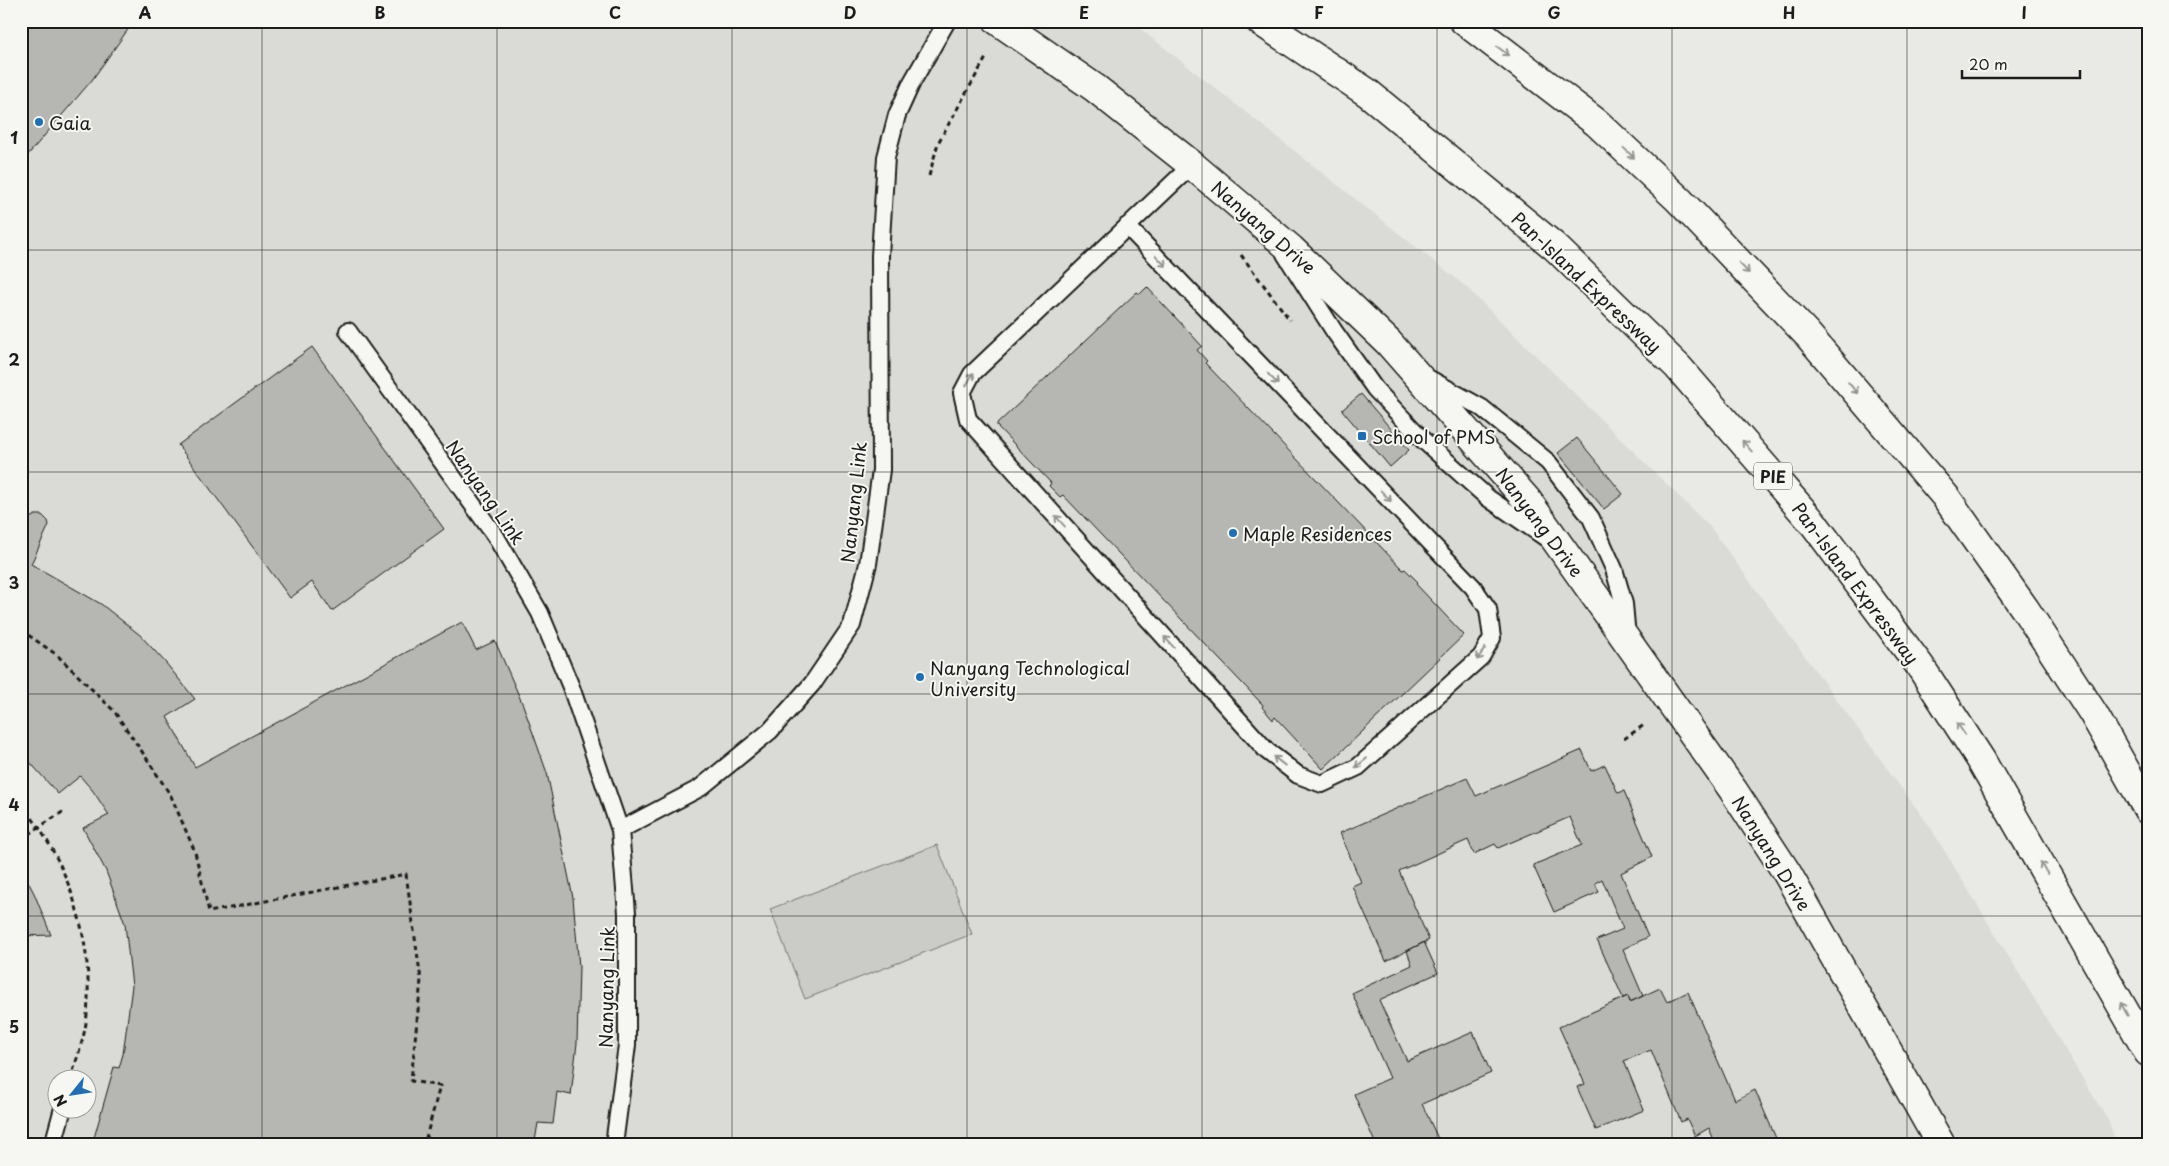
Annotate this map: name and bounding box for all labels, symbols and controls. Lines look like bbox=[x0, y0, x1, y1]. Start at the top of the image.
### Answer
text: A bbox=[139, 0, 152, 24]
text: B bbox=[375, 0, 386, 24]
text: C bbox=[609, 0, 621, 24]
text: D bbox=[844, 0, 856, 24]
text: E bbox=[1079, 0, 1089, 24]
text: F bbox=[1314, 0, 1324, 24]
text: G bbox=[1547, 0, 1561, 24]
text: H bbox=[1783, 0, 1795, 24]
text: I bbox=[2021, 0, 2027, 24]
one-way arrow bbox=[1496, 46, 1510, 56]
scale bar bbox=[1962, 48, 2079, 80]
text: 20 m bbox=[1969, 52, 2008, 75]
place label: Gaia bbox=[49, 109, 92, 136]
marker: Gaia bbox=[33, 116, 45, 128]
text: 1 bbox=[10, 125, 18, 149]
one-way arrow bbox=[1623, 147, 1635, 159]
street label: Nanyang Drive bbox=[1206, 174, 1322, 280]
street label: Pan-Island Expressway bbox=[1506, 205, 1668, 359]
one-way arrow bbox=[1155, 255, 1167, 267]
one-way arrow bbox=[1738, 262, 1750, 274]
text: 2 bbox=[8, 347, 20, 371]
one-way arrow bbox=[1267, 372, 1279, 385]
one-way arrow bbox=[965, 373, 975, 387]
one-way arrow bbox=[1847, 382, 1859, 395]
place label: School of PMS bbox=[1372, 423, 1495, 450]
marker: School of PMS bbox=[1356, 430, 1368, 442]
street label: Nanyang Link bbox=[440, 434, 532, 550]
street label: Nanyang Link bbox=[833, 440, 873, 564]
one-way arrow bbox=[1741, 440, 1752, 453]
street label: Nanyang Drive bbox=[1490, 462, 1590, 582]
road number: PIE bbox=[1754, 462, 1792, 490]
one-way arrow bbox=[1380, 490, 1392, 502]
street label: Pan-Island Expressway bbox=[1786, 496, 1926, 670]
one-way arrow bbox=[1054, 515, 1066, 528]
place label: Maple Residences bbox=[1243, 520, 1392, 547]
marker: Maple Residences bbox=[1227, 527, 1239, 539]
text: 3 bbox=[9, 570, 19, 594]
one-way arrow bbox=[1163, 636, 1175, 649]
one-way arrow bbox=[1476, 647, 1486, 661]
place label: Nanyang Technological University bbox=[930, 654, 1130, 702]
marker: Nanyang Technological University bbox=[914, 671, 926, 683]
one-way arrow bbox=[1956, 722, 1966, 736]
one-way arrow bbox=[1273, 755, 1286, 766]
one-way arrow bbox=[1355, 758, 1368, 769]
street label: Nanyang Drive bbox=[1726, 790, 1818, 916]
text: 4 bbox=[9, 792, 20, 816]
one-way arrow bbox=[2038, 862, 2048, 876]
street label: Nanyang Link bbox=[591, 926, 621, 1048]
one-way arrow bbox=[2119, 1002, 2129, 1017]
text: 5 bbox=[9, 1014, 19, 1038]
north arrow bbox=[48, 1068, 98, 1118]
text: N bbox=[48, 1091, 72, 1111]

